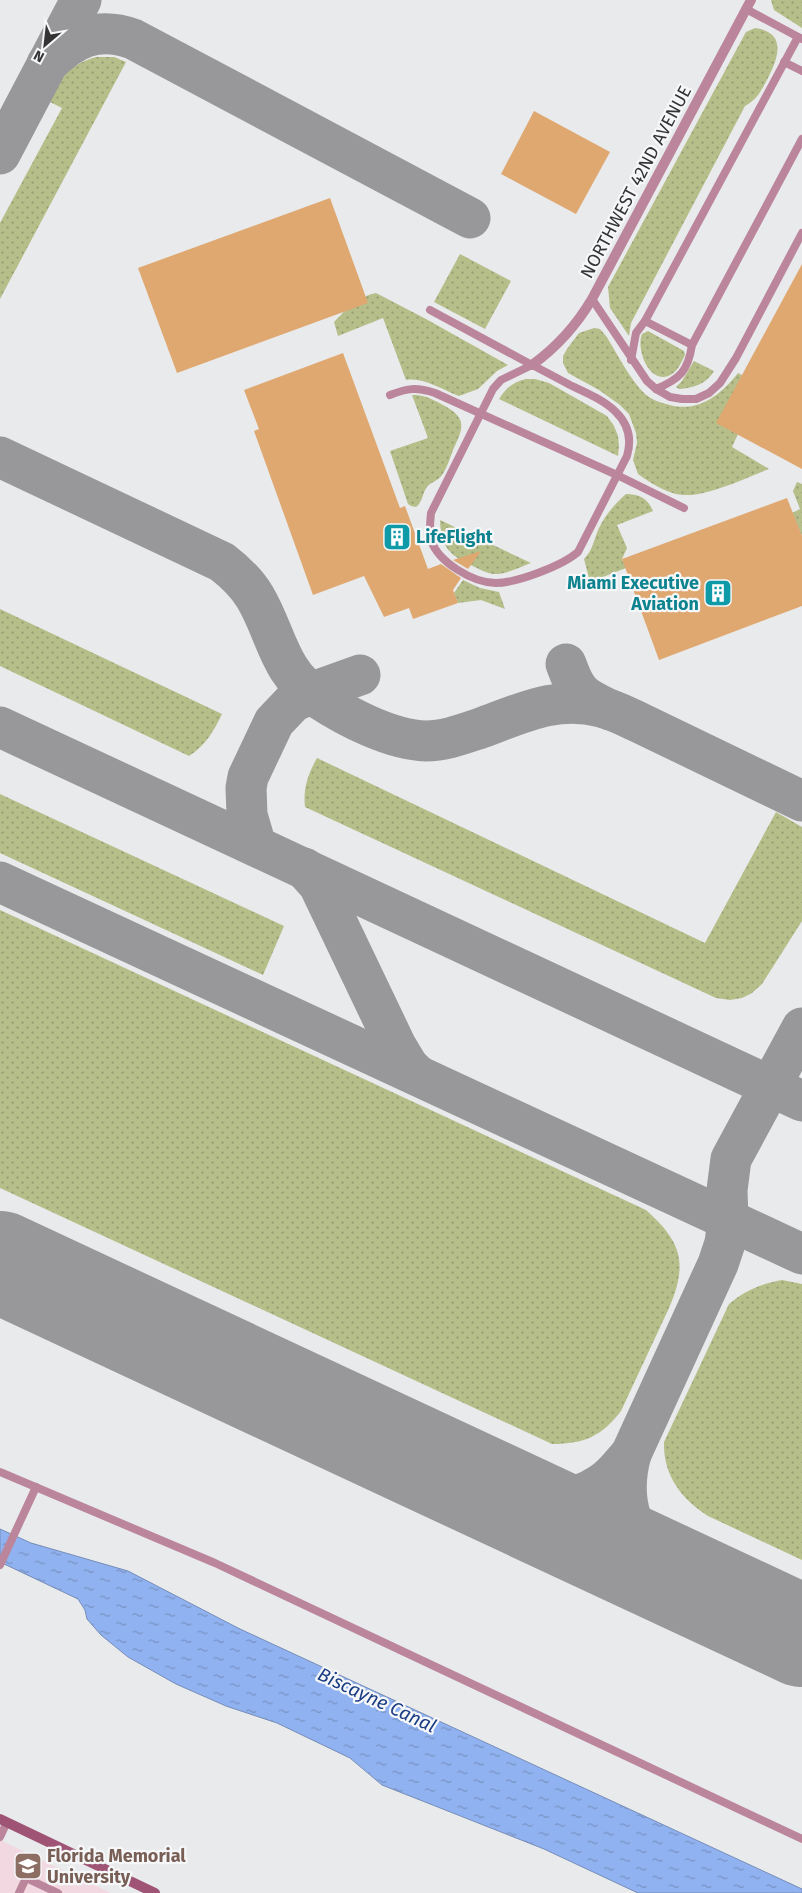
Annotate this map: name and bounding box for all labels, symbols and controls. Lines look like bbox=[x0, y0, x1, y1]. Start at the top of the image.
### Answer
north arrow bbox=[20, 20, 70, 70]
text: N bbox=[31, 46, 47, 66]
street label: NORTHWEST 42ND AVENUE bbox=[576, 82, 696, 282]
building icon: LifeFlight bbox=[382, 522, 412, 552]
place label: LifeFlight bbox=[416, 526, 494, 548]
place label: Miami Executive Aviation bbox=[567, 572, 699, 615]
building icon: Miami Executive Aviation bbox=[703, 578, 733, 608]
water label: Biscayne Canal bbox=[314, 1663, 440, 1737]
place label: Florida Memorial University bbox=[47, 1845, 186, 1888]
school or university icon: Florida Memorial University bbox=[13, 1851, 43, 1881]

